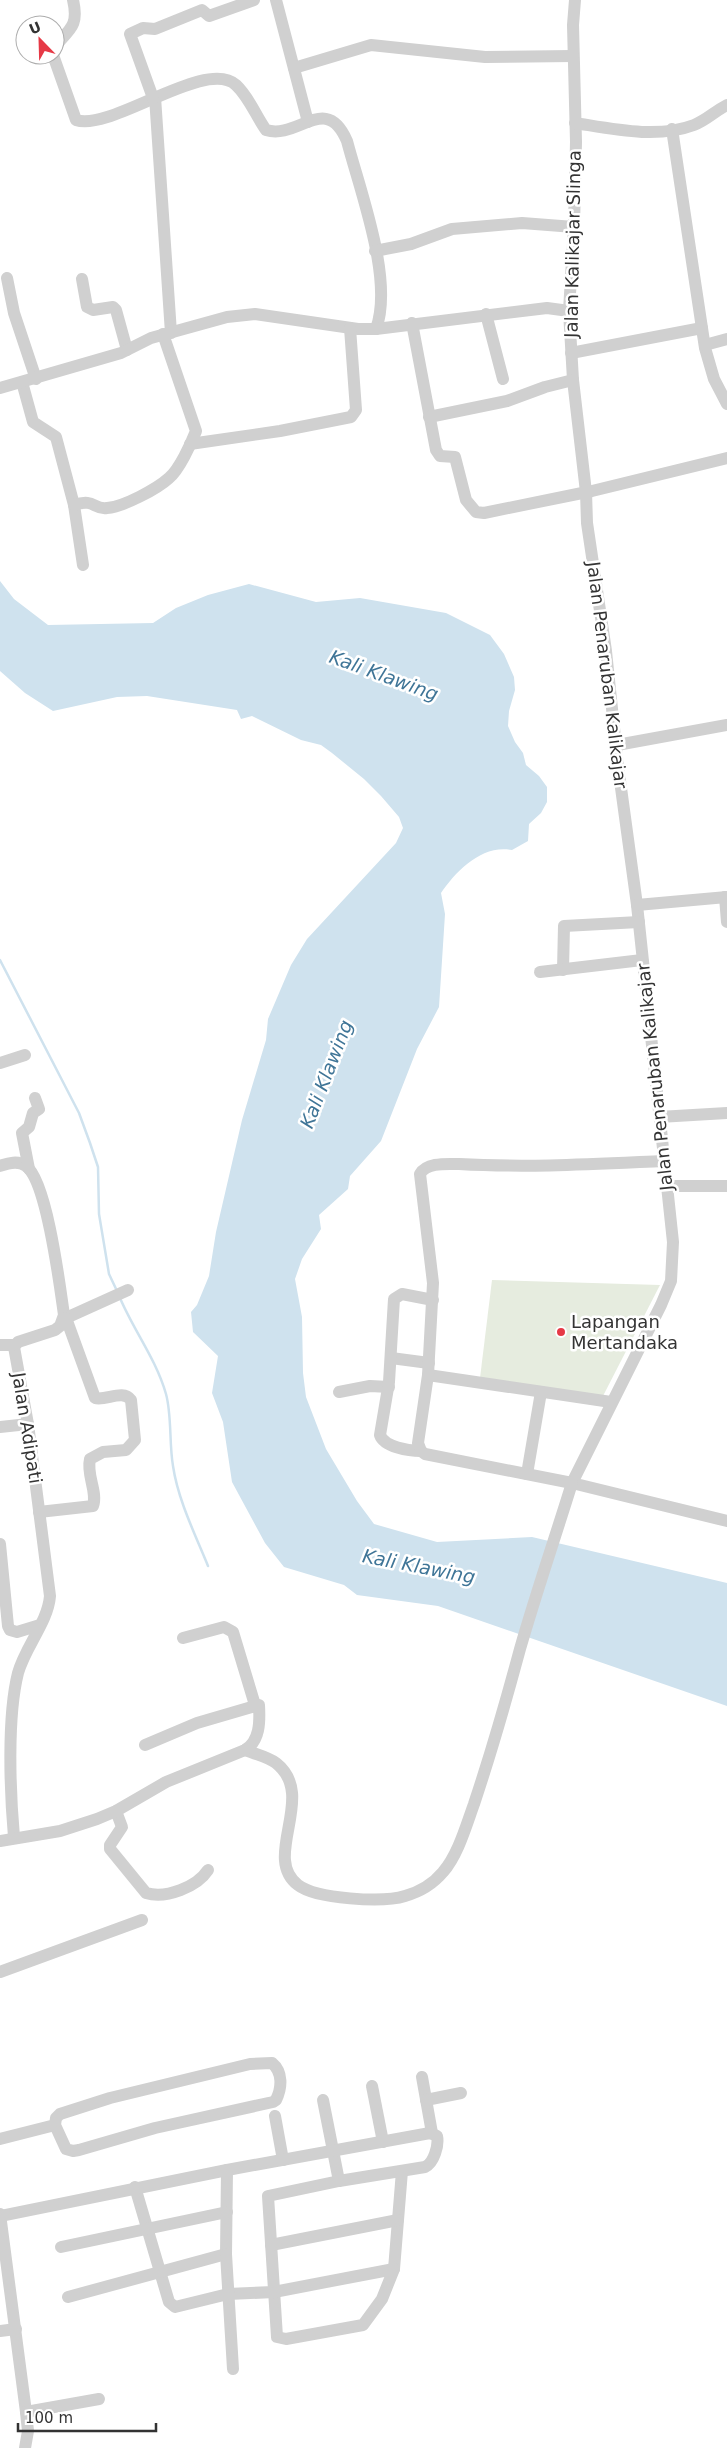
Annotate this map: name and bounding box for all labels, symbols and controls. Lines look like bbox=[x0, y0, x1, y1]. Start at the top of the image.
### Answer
north arrow bbox=[15, 15, 65, 65]
text: U bbox=[27, 18, 43, 38]
street label: Jalan Kalikajar Slinga bbox=[560, 150, 585, 339]
street label: Jalan Penaruban Kalikajar bbox=[583, 559, 632, 790]
water label: Kali Klawing bbox=[327, 645, 441, 705]
street label: Jalan Penaruban Kalikajar bbox=[632, 962, 677, 1193]
water label: Kali Klawing bbox=[295, 1017, 357, 1131]
place label: Lapangan Mertandaka bbox=[571, 1311, 678, 1353]
marker: Lapangan Mertandaka bbox=[555, 1326, 567, 1338]
street label: Jalan Adipati bbox=[8, 1370, 47, 1485]
water label: Kali Klawing bbox=[361, 1544, 477, 1588]
scale bar bbox=[18, 2400, 155, 2432]
text: 100 m bbox=[25, 2409, 73, 2427]

